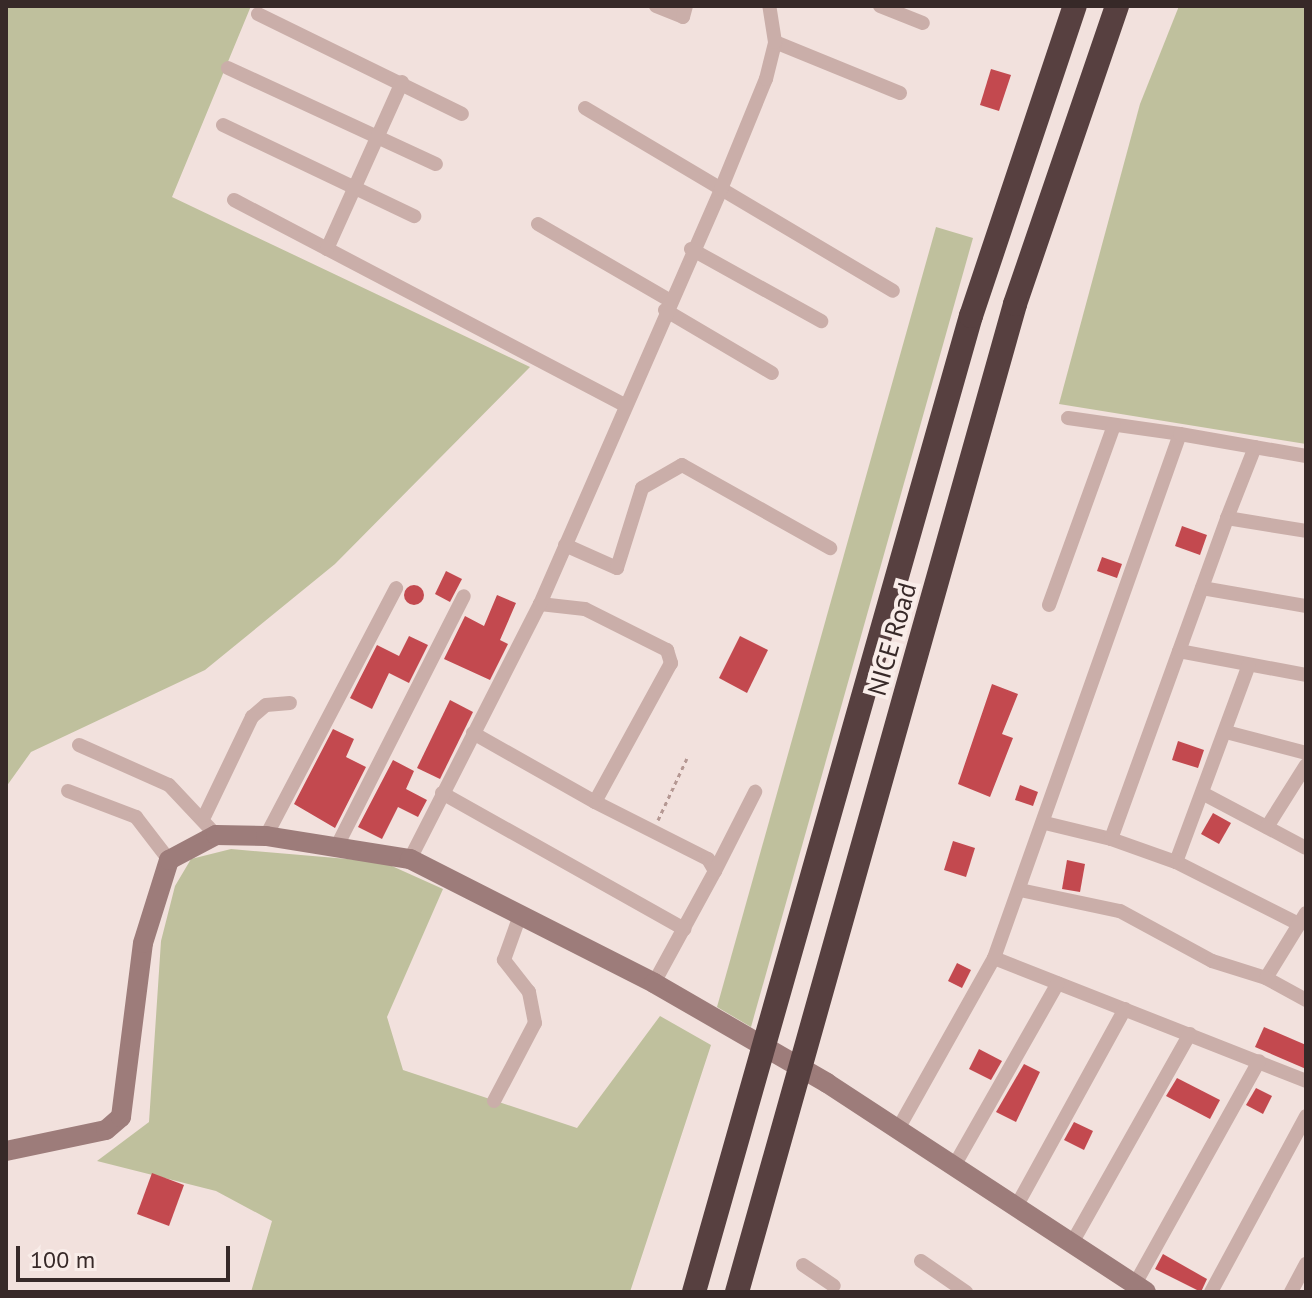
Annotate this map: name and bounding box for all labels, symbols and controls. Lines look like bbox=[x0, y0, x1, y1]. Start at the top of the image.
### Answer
street label: NICE Road bbox=[861, 579, 923, 699]
scale bar bbox=[20, 1230, 234, 1280]
text: 100 m bbox=[30, 1244, 95, 1275]

